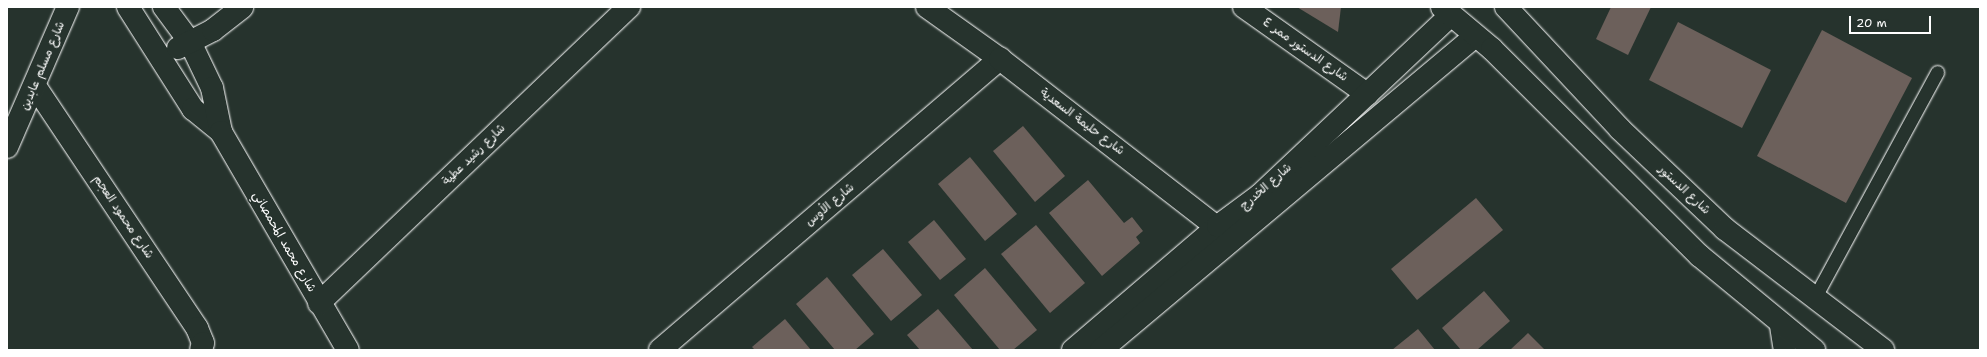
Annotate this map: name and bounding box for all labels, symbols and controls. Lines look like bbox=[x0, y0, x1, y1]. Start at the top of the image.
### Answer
scale bar bbox=[1851, 8, 1933, 34]
street label: شارع الدستور ممر ٤ bbox=[1260, 15, 1350, 85]
text: 20 m bbox=[1856, 15, 1887, 31]
street label: شارع مسلم عابدين bbox=[18, 19, 68, 113]
street label: شارع حليمة السعدية bbox=[1037, 86, 1127, 158]
street label: شارع رشيد عطية bbox=[440, 121, 508, 189]
street label: شارع الخدرج bbox=[1237, 161, 1295, 213]
street label: شارع الدستور bbox=[1655, 162, 1713, 218]
street label: شارع محمود العجم bbox=[90, 173, 156, 261]
street label: شارع الأوس bbox=[803, 180, 857, 230]
street label: شارع محمد المحمصاني bbox=[249, 189, 319, 295]

